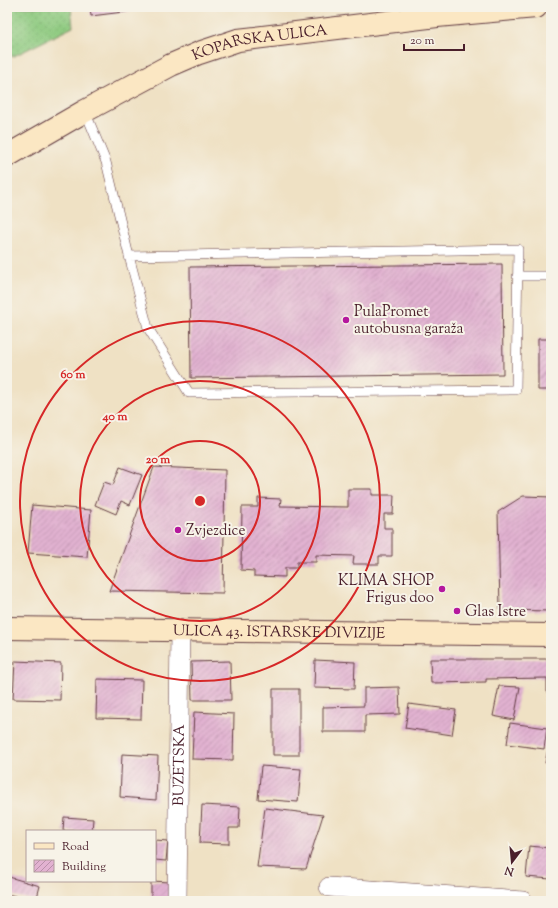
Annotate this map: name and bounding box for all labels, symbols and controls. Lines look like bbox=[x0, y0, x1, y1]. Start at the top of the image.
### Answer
street label: KOPARSKA ULICA bbox=[189, 20, 329, 67]
scale bar bbox=[404, 26, 464, 52]
text: 20 m bbox=[410, 32, 435, 50]
place label: PulaPromet autobusna garaža bbox=[354, 302, 463, 340]
marker: PulaPromet autobusna garaža bbox=[341, 315, 351, 325]
text: 60 m bbox=[61, 366, 85, 384]
text: 40 m bbox=[102, 408, 127, 426]
text: 20 m bbox=[146, 451, 170, 469]
centre of rings bbox=[193, 494, 207, 508]
place label: Zvjezdice bbox=[186, 521, 245, 542]
marker: Zvjezdice bbox=[173, 525, 183, 535]
place label: KLIMA SHOP Frigus doo bbox=[338, 571, 435, 609]
marker: KLIMA SHOP Frigus doo bbox=[437, 584, 447, 594]
place label: Glas Istre bbox=[465, 602, 526, 623]
marker: Glas Istre bbox=[452, 606, 462, 616]
street label: ULICA 43. ISTARSKE DIVIZIJE bbox=[173, 621, 385, 645]
street label: BUZETSKA bbox=[169, 724, 191, 806]
legend bbox=[26, 830, 156, 882]
text: Road bbox=[62, 838, 89, 856]
north arrow bbox=[492, 842, 532, 882]
text: Building bbox=[62, 858, 106, 876]
text: N bbox=[503, 862, 517, 880]

